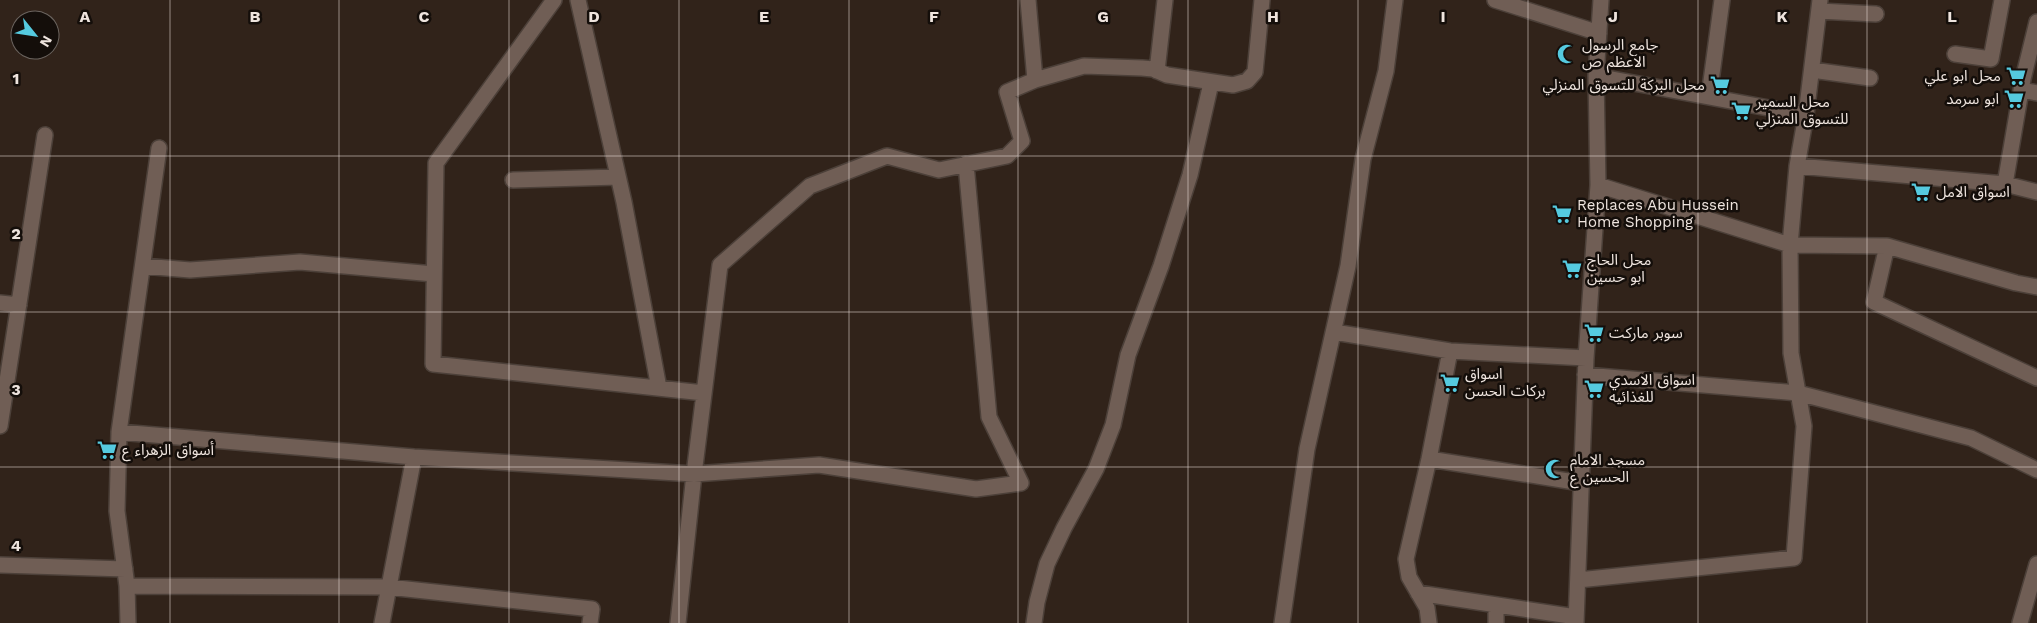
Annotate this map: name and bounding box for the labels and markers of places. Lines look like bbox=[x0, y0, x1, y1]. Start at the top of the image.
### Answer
place label: جامع الرسول الاعظم ص bbox=[1582, 36, 1659, 73]
mosque icon: جامع الرسول الاعظم ص bbox=[1556, 43, 1578, 65]
supermarket icon: محل ابو علي bbox=[2005, 65, 2027, 87]
place label: محل ابو علي bbox=[1925, 67, 2001, 87]
supermarket icon: محل البركة للتسوق المنزلي bbox=[1709, 74, 1731, 96]
place label: محل البركة للتسوق المنزلي bbox=[1543, 76, 1705, 96]
supermarket icon: ابو سرمد bbox=[2003, 88, 2025, 110]
place label: ابو سرمد bbox=[1946, 90, 1999, 108]
place label: محل السمير للتسوق المنزلي bbox=[1755, 93, 1848, 130]
supermarket icon: محل السمير للتسوق المنزلي bbox=[1730, 100, 1752, 122]
supermarket icon: اسواق الامل bbox=[1910, 181, 1932, 203]
place label: اسواق الامل bbox=[1936, 183, 2010, 201]
place label: Replaces Abu Hussein Home Shopping bbox=[1577, 196, 1739, 231]
supermarket icon: Replaces Abu Hussein Home Shopping bbox=[1551, 203, 1573, 225]
place label: محل الحاج ابو حسين bbox=[1587, 251, 1651, 286]
supermarket icon: محل الحاج ابو حسين bbox=[1561, 258, 1583, 280]
supermarket icon: سوبر ماركت bbox=[1583, 322, 1605, 344]
place label: سوبر ماركت bbox=[1609, 324, 1683, 342]
place label: اسواق بركات الحسن bbox=[1465, 365, 1546, 400]
place label: اسواق الاسدي للغذائيه bbox=[1609, 371, 1695, 406]
supermarket icon: اسواق بركات الحسن bbox=[1439, 372, 1461, 394]
supermarket icon: اسواق الاسدي للغذائيه bbox=[1583, 378, 1605, 400]
supermarket icon: أسواق الزهراء ع bbox=[96, 439, 118, 461]
place label: أسواق الزهراء ع bbox=[122, 441, 214, 462]
place label: مسجد الامام الحسين ع bbox=[1570, 451, 1645, 489]
mosque icon: مسجد الامام الحسين ع bbox=[1544, 458, 1566, 480]

